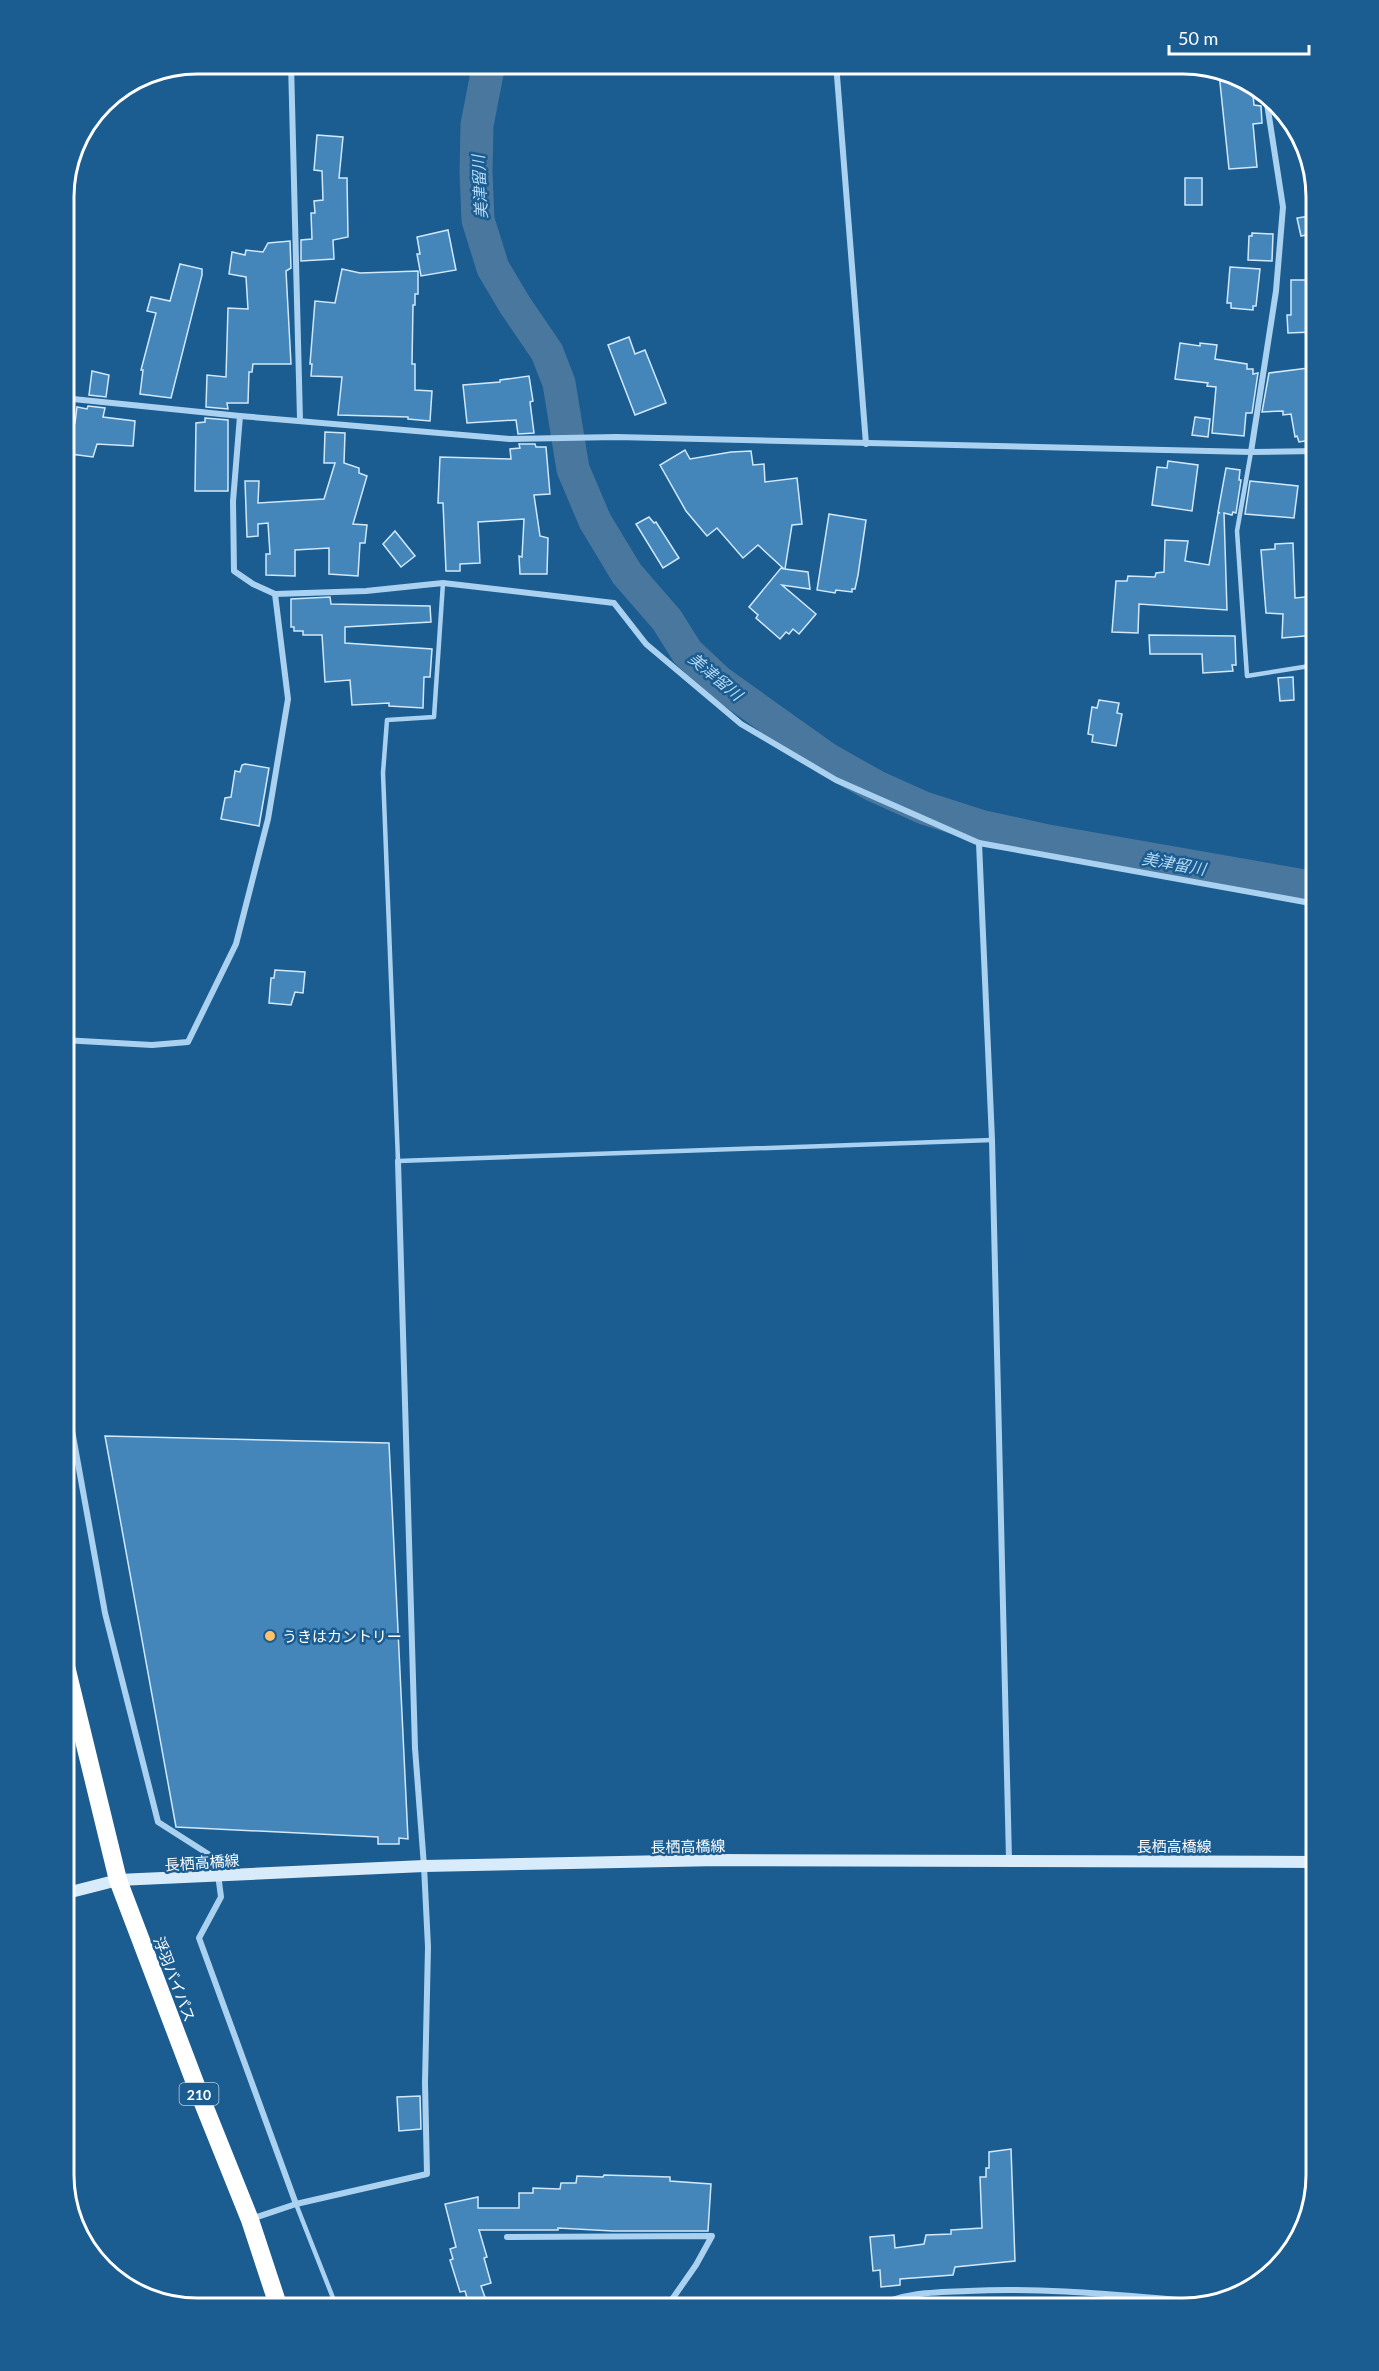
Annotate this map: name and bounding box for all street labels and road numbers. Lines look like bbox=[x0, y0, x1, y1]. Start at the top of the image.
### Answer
street label: 長栖高橋線 bbox=[650, 1836, 726, 1856]
street label: 長栖高橋線 bbox=[1136, 1837, 1212, 1855]
street label: 長栖高橋線 bbox=[164, 1850, 240, 1874]
street label: 浮羽バイパス bbox=[151, 1934, 199, 2024]
road number: 210 bbox=[180, 2083, 218, 2105]

